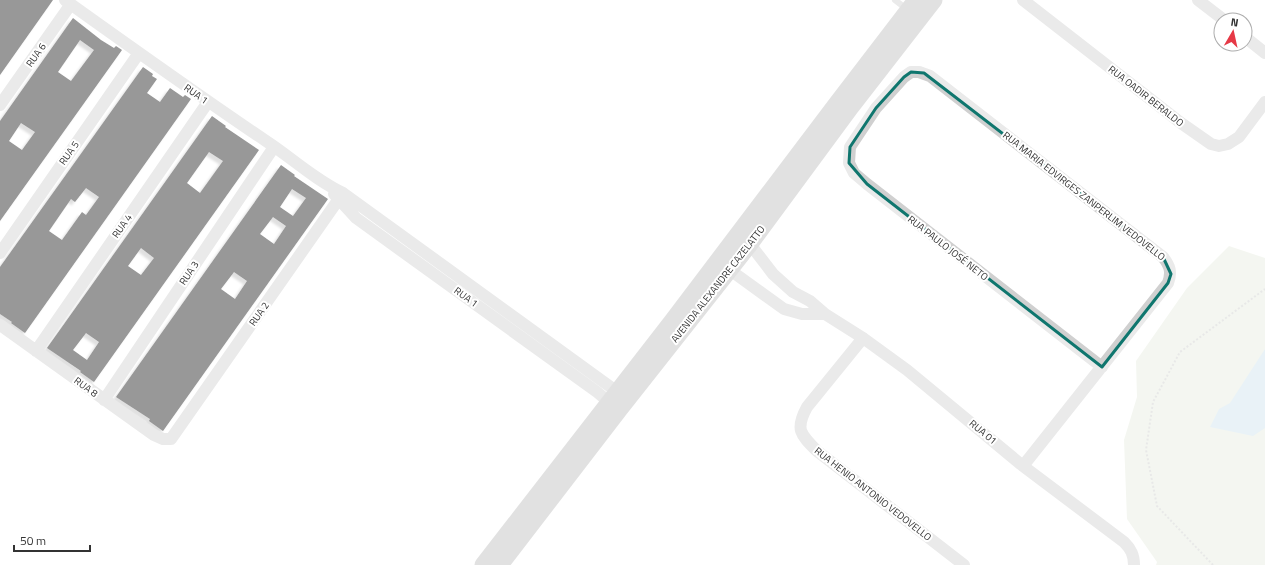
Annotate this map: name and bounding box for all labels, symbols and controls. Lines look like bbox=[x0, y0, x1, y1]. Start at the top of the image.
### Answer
north arrow bbox=[1213, 12, 1253, 52]
text: N bbox=[1230, 14, 1240, 31]
street label: RUA 6 bbox=[22, 40, 50, 70]
street label: RUA OADIR BERALDO bbox=[1105, 62, 1187, 130]
street label: RUA 1 bbox=[181, 80, 211, 108]
street label: RUA MARIA EDVIRGES ZANPERLIM VEDOVELLO bbox=[1000, 128, 1169, 265]
street label: RUA 5 bbox=[55, 138, 83, 168]
street label: RUA 4 bbox=[108, 211, 136, 241]
street label: RUA PAULO JOSÉ NETO bbox=[905, 212, 992, 285]
street label: AVENIDA ALEXANDRE CAZELATTO bbox=[667, 222, 769, 346]
street label: RUA 3 bbox=[175, 258, 203, 288]
street label: RUA 1 bbox=[451, 283, 481, 311]
street label: RUA 2 bbox=[245, 299, 273, 329]
street label: RUA 8 bbox=[71, 373, 101, 401]
street label: RUA 01 bbox=[966, 416, 1000, 448]
street label: RUA HENIO ANTONIO VEDOVELLO bbox=[811, 443, 935, 545]
scale bar bbox=[14, 527, 90, 553]
text: 50 m bbox=[20, 531, 46, 550]

